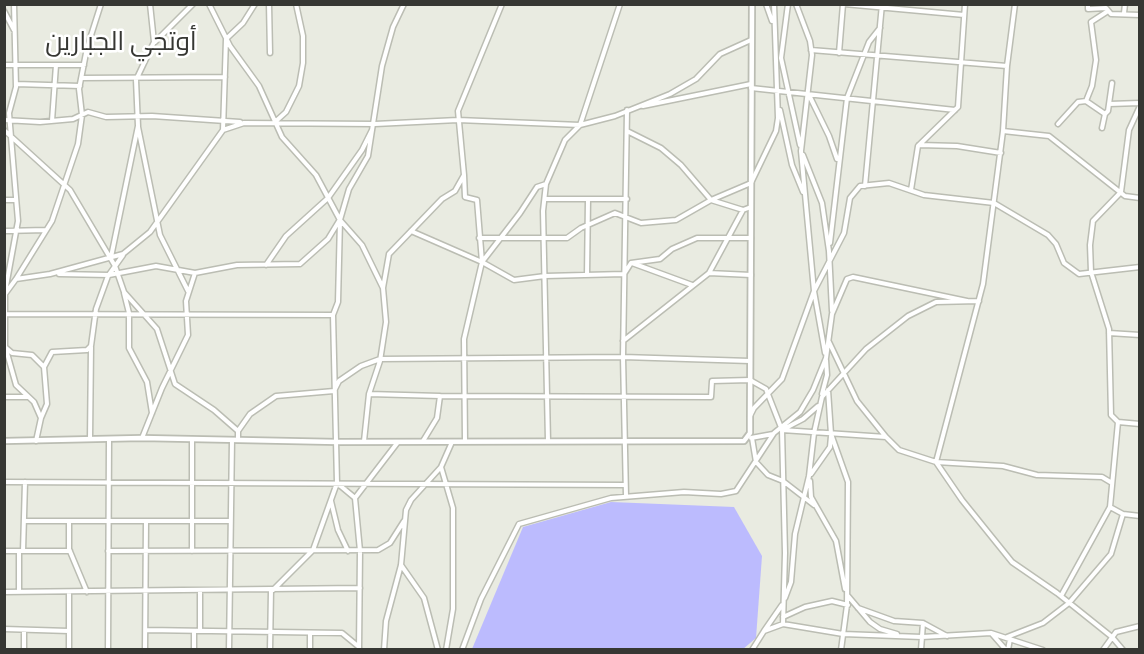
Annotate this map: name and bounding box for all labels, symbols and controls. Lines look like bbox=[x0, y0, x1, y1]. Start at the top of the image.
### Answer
district label: أوتجي الجبارين bbox=[45, 28, 197, 60]

